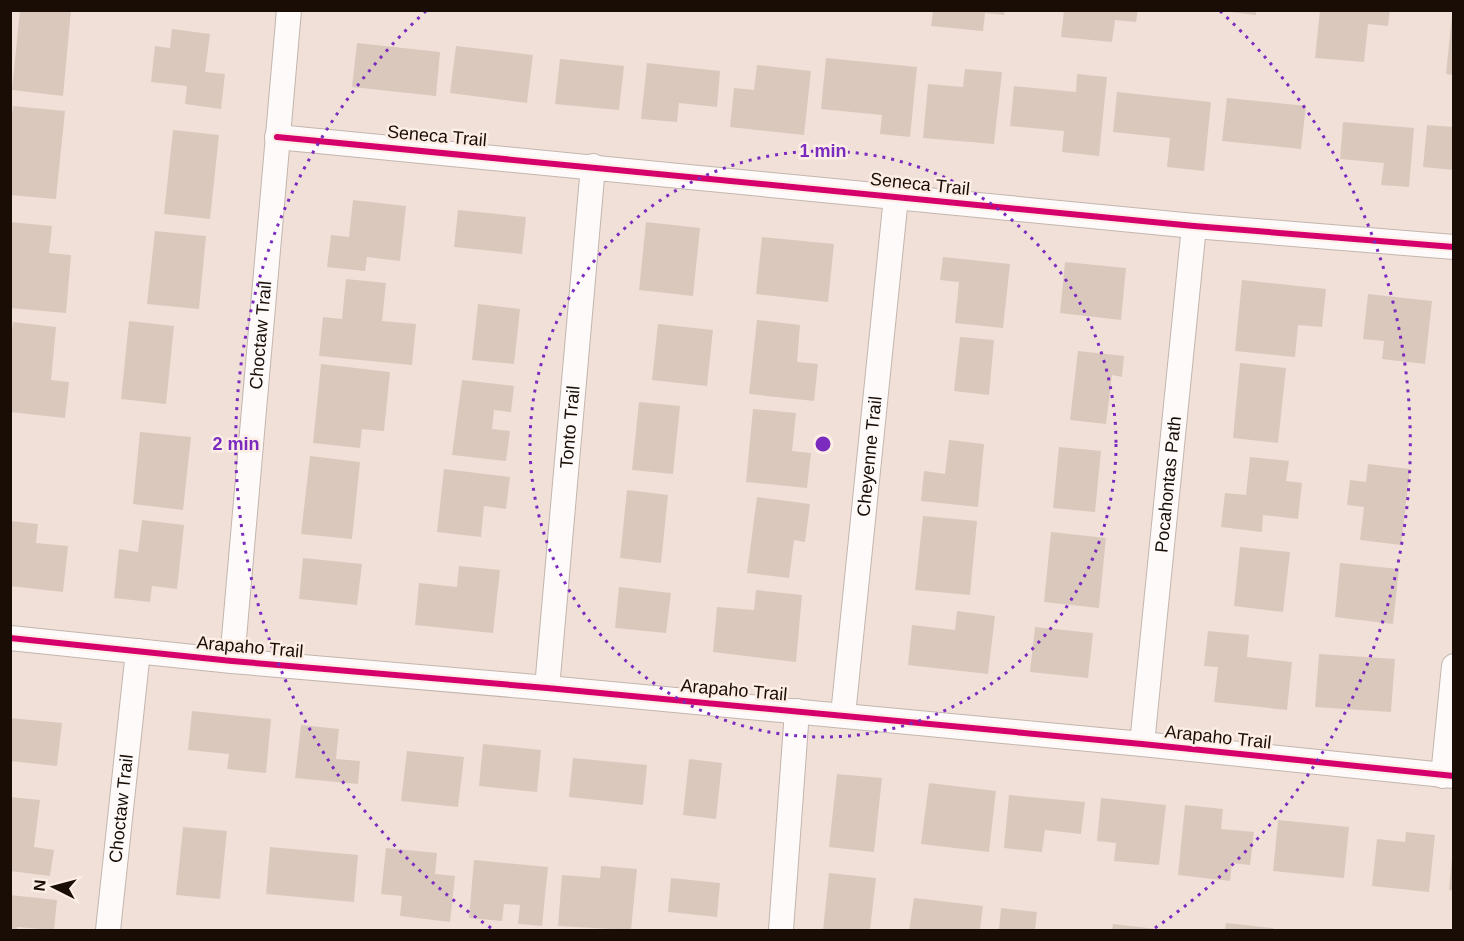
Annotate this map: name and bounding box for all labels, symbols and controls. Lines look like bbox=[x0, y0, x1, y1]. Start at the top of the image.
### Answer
street label: Seneca Trail bbox=[386, 122, 488, 150]
text: 1 min bbox=[799, 141, 847, 161]
street label: Seneca Trail bbox=[869, 169, 971, 199]
street label: Choctaw Trail bbox=[246, 280, 275, 390]
street label: Tonto Trail bbox=[556, 385, 584, 469]
street label: Cheyenne Trail bbox=[853, 395, 886, 518]
street label: Pocahontas Path bbox=[1151, 415, 1185, 554]
text: 2 min bbox=[212, 434, 260, 454]
centre of rings bbox=[813, 434, 833, 454]
street label: Arapaho Trail bbox=[196, 632, 304, 662]
street label: Arapaho Trail bbox=[680, 675, 788, 705]
street label: Arapaho Trail bbox=[1164, 721, 1272, 753]
street label: Choctaw Trail bbox=[105, 753, 137, 864]
north arrow bbox=[24, 857, 84, 917]
text: N bbox=[31, 879, 49, 892]

